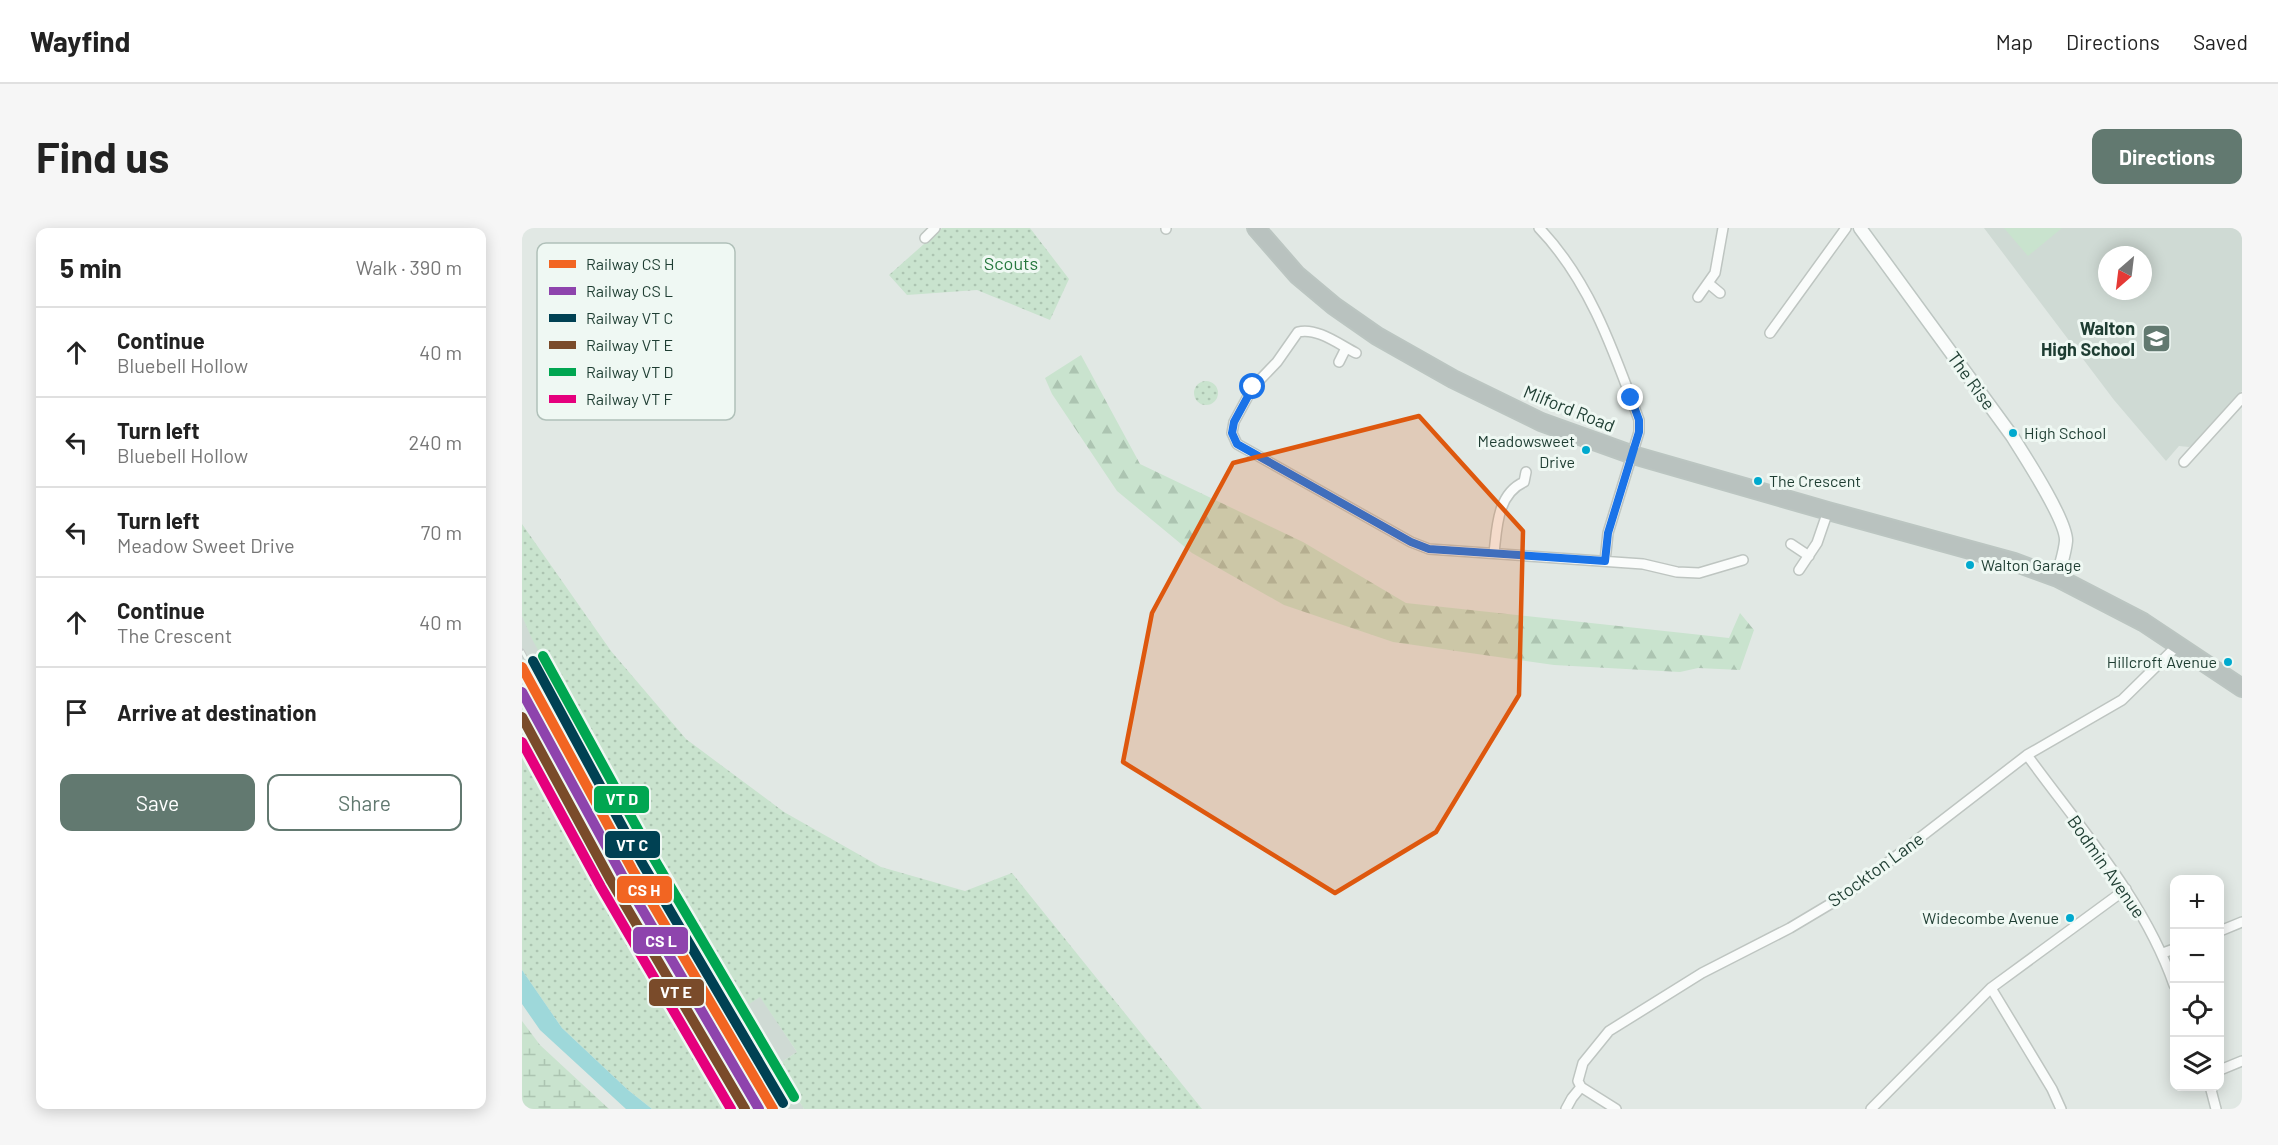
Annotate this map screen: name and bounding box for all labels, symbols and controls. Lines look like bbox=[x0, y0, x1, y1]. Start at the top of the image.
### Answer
text: Wayfind bbox=[30, 24, 130, 58]
text: Map bbox=[1996, 29, 2033, 54]
text: Directions bbox=[2066, 29, 2160, 54]
text: Saved bbox=[2193, 29, 2248, 54]
button: Directions bbox=[2092, 129, 2242, 184]
text: Find us bbox=[36, 131, 169, 181]
legend bbox=[537, 243, 735, 420]
north arrow bbox=[2098, 246, 2152, 300]
text: 5 min bbox=[60, 252, 122, 283]
park label: Scouts bbox=[984, 252, 1038, 274]
text: Railway CS H bbox=[586, 254, 674, 273]
text: Walk · 390 m bbox=[356, 255, 462, 279]
text: Railway CS L bbox=[586, 281, 673, 300]
text: Railway VT C bbox=[586, 308, 673, 327]
place label: Walton High School bbox=[2041, 317, 2135, 360]
school or university icon: Walton High School bbox=[2140, 323, 2172, 355]
text: Continue bbox=[117, 327, 205, 353]
text: Railway VT E bbox=[586, 335, 673, 354]
icon: ahead bbox=[60, 336, 93, 369]
text: 40 m bbox=[419, 340, 462, 364]
street label: The Rise bbox=[1943, 347, 2000, 414]
text: Bluebell Hollow bbox=[117, 353, 248, 377]
text: Railway VT D bbox=[586, 362, 673, 381]
route start bbox=[1239, 373, 1265, 399]
street label: Milford Road bbox=[1520, 380, 1618, 436]
route end bbox=[1617, 384, 1643, 410]
text: Railway VT F bbox=[586, 389, 673, 408]
text: Turn left bbox=[117, 417, 200, 443]
place label: High School bbox=[2024, 423, 2106, 442]
icon: left bbox=[60, 426, 93, 459]
marker: High School bbox=[2007, 427, 2019, 439]
text: 240 m bbox=[408, 430, 462, 454]
place label: Meadowsweet Drive bbox=[1478, 431, 1575, 471]
text: Bluebell Hollow bbox=[117, 443, 248, 467]
marker: Meadowsweet Drive bbox=[1580, 444, 1592, 456]
place label: The Crescent bbox=[1769, 471, 1861, 490]
marker: The Crescent bbox=[1752, 475, 1764, 487]
text: Turn left bbox=[117, 507, 200, 533]
icon: left bbox=[60, 516, 93, 549]
text: 70 m bbox=[421, 520, 462, 544]
text: Meadow Sweet Drive bbox=[117, 533, 295, 557]
place label: Walton Garage bbox=[1981, 555, 2081, 574]
marker: Walton Garage bbox=[1964, 559, 1976, 571]
text: Continue bbox=[117, 597, 205, 623]
icon: ahead bbox=[60, 606, 93, 639]
text: 40 m bbox=[419, 610, 462, 634]
text: The Crescent bbox=[117, 623, 232, 647]
place label: Hillcroft Avenue bbox=[2107, 652, 2217, 671]
marker: Hillcroft Avenue bbox=[2222, 656, 2234, 668]
icon: arrive bbox=[60, 696, 93, 729]
text: Arrive at destination bbox=[117, 699, 316, 725]
button: Save bbox=[60, 774, 255, 831]
button: Share bbox=[267, 774, 462, 831]
line badge: VT D bbox=[593, 785, 650, 814]
text: VT D bbox=[606, 789, 638, 808]
street label: Bodmin Avenue bbox=[2063, 811, 2151, 922]
street label: Stockton Lane bbox=[1823, 827, 1928, 911]
line badge: VT C bbox=[604, 830, 661, 859]
text: VT C bbox=[616, 835, 648, 854]
line badge: CS H bbox=[616, 875, 673, 904]
map controls bbox=[2170, 875, 2224, 1091]
button: + bbox=[2170, 875, 2224, 929]
text: CS H bbox=[628, 880, 660, 899]
place label: Widecombe Avenue bbox=[1922, 908, 2059, 927]
marker: Widecombe Avenue bbox=[2064, 912, 2076, 924]
line badge: CS L bbox=[632, 926, 689, 955]
button: − bbox=[2170, 929, 2224, 983]
text: CS L bbox=[645, 931, 677, 950]
line badge: VT E bbox=[648, 978, 705, 1007]
text: VT E bbox=[660, 982, 692, 1001]
button: locate bbox=[2170, 983, 2224, 1037]
button: layers bbox=[2170, 1037, 2224, 1091]

